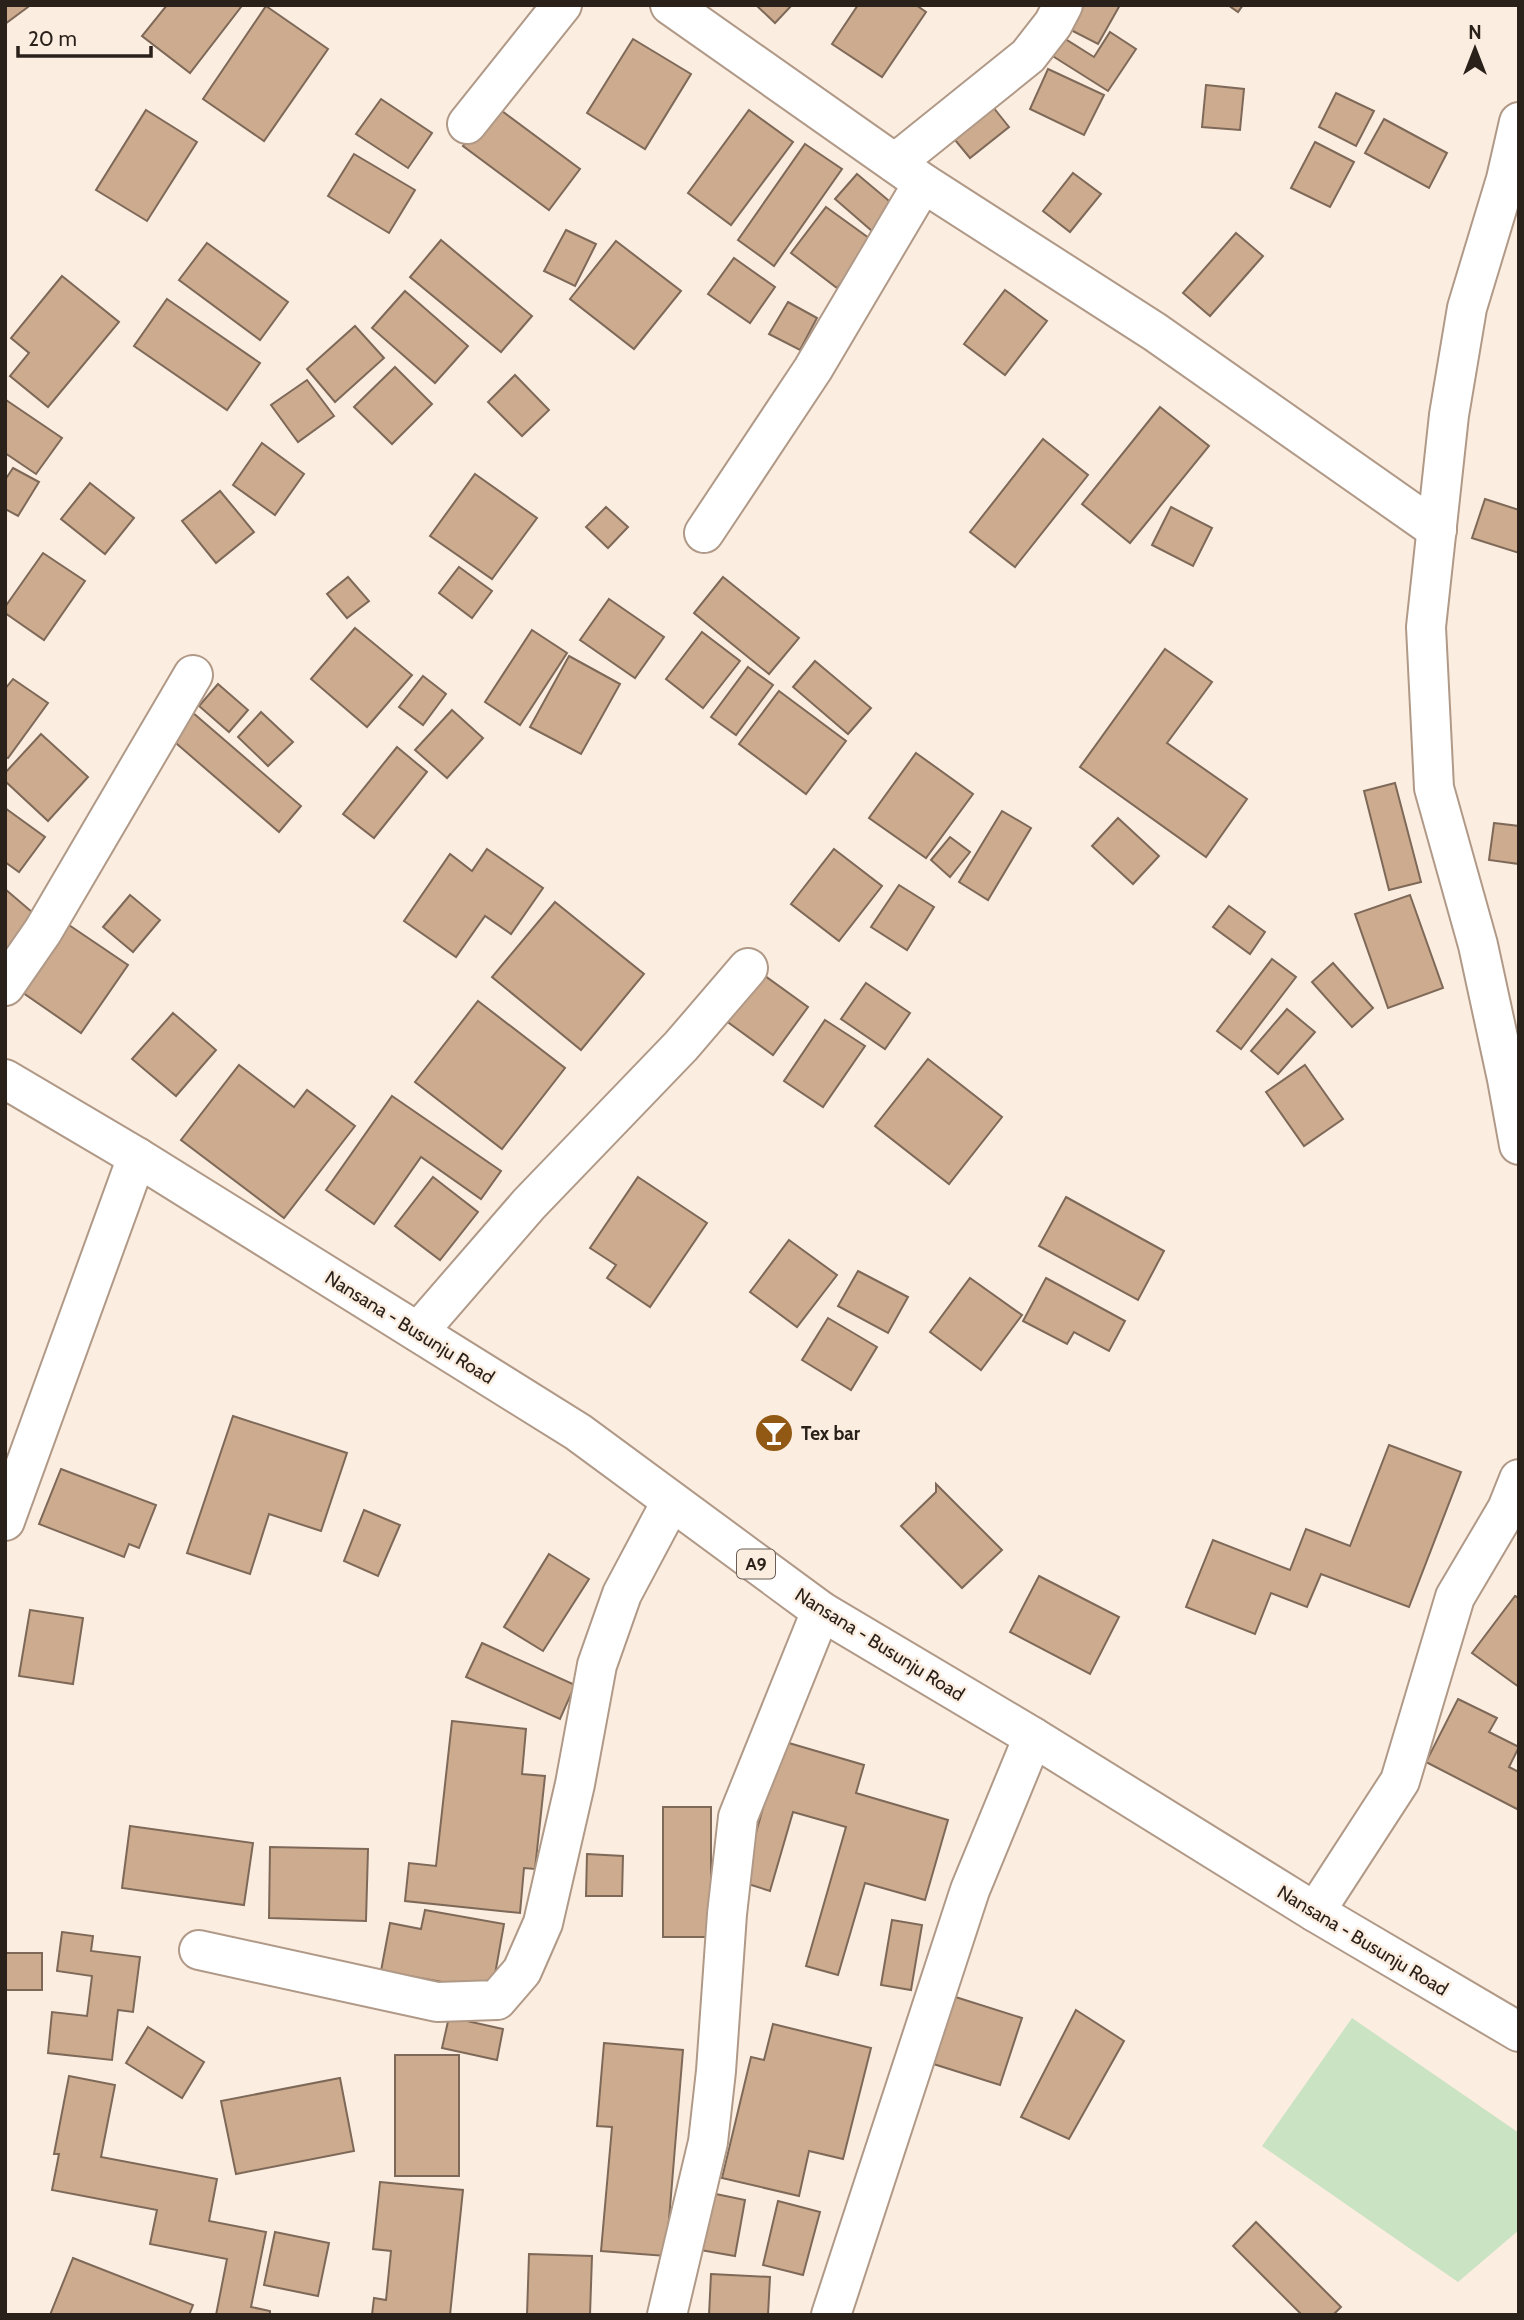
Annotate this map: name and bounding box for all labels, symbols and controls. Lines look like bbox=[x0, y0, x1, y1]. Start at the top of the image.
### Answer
scale bar bbox=[18, 14, 150, 58]
north arrow bbox=[1440, 14, 1510, 84]
text: N bbox=[1468, 21, 1482, 44]
text: 20 m bbox=[28, 26, 77, 51]
street label: Nansana - Busunju Road bbox=[321, 1266, 499, 1389]
bar icon: Tex bar bbox=[753, 1412, 795, 1454]
place label: Tex bar bbox=[801, 1422, 861, 1445]
road number: A9 bbox=[737, 1549, 775, 1578]
street label: Nansana - Busunju Road bbox=[791, 1583, 969, 1706]
street label: Nansana - Busunju Road bbox=[1273, 1880, 1452, 2001]

